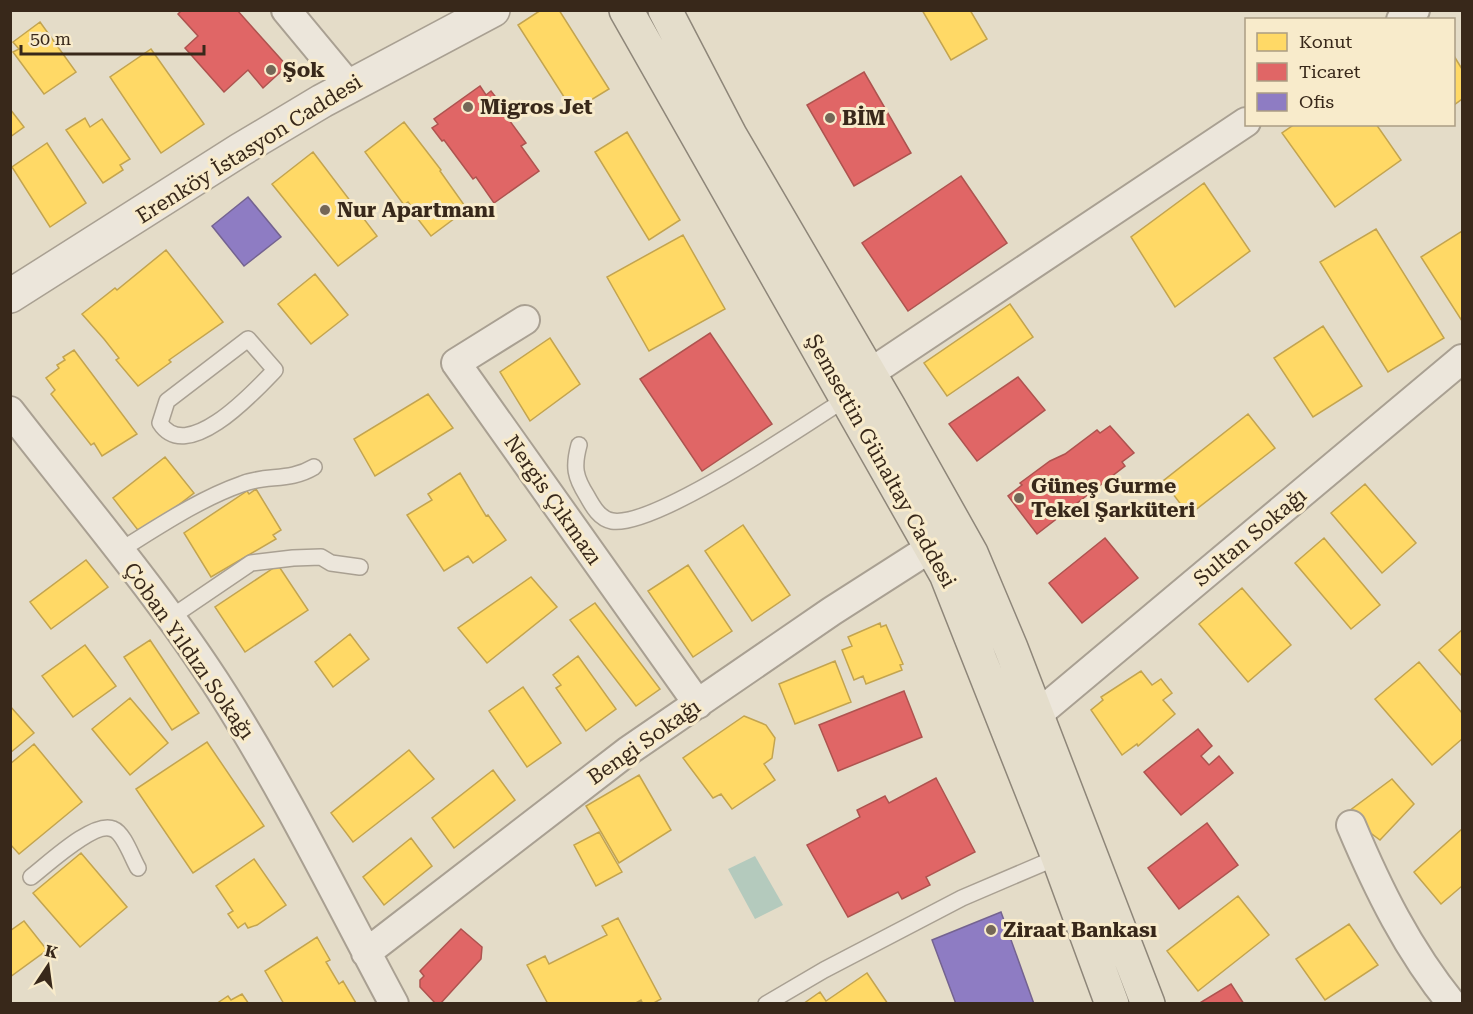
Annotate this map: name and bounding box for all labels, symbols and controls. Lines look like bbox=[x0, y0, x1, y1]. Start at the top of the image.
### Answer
scale bar bbox=[21, 18, 204, 56]
legend bbox=[1245, 18, 1455, 126]
text: 50 m bbox=[30, 28, 71, 49]
text: Konut bbox=[1299, 31, 1352, 52]
place label: Şok bbox=[283, 58, 325, 82]
text: Ticaret bbox=[1299, 61, 1361, 82]
marker: Şok bbox=[264, 63, 278, 77]
street label: Erenköy İstasyon Caddesi bbox=[132, 69, 366, 228]
text: Ofis bbox=[1299, 91, 1334, 112]
place label: Migros Jet bbox=[480, 95, 593, 119]
marker: Migros Jet bbox=[461, 100, 475, 114]
place label: BİM bbox=[842, 105, 886, 130]
marker: BİM bbox=[823, 111, 837, 125]
place label: Nur Apartmanı bbox=[337, 198, 495, 222]
marker: Nur Apartmanı bbox=[318, 203, 332, 217]
street label: Şemsettin Günaltay Caddesi bbox=[801, 330, 961, 592]
street label: Nergis Çıkmazı bbox=[499, 431, 607, 570]
place label: Güneş Gurme Tekel Şarküteri bbox=[1031, 474, 1195, 522]
street label: Sultan Sokağı bbox=[1189, 483, 1311, 591]
marker: Güneş Gurme Tekel Şarküteri bbox=[1012, 491, 1026, 505]
street label: Çoban Yıldızı Sokağı bbox=[119, 558, 259, 744]
street label: Bengi Sokağı bbox=[583, 694, 705, 790]
place label: Ziraat Bankası bbox=[1003, 918, 1157, 942]
marker: Ziraat Bankası bbox=[984, 923, 998, 937]
north arrow bbox=[18, 936, 78, 996]
text: K bbox=[43, 941, 60, 963]

